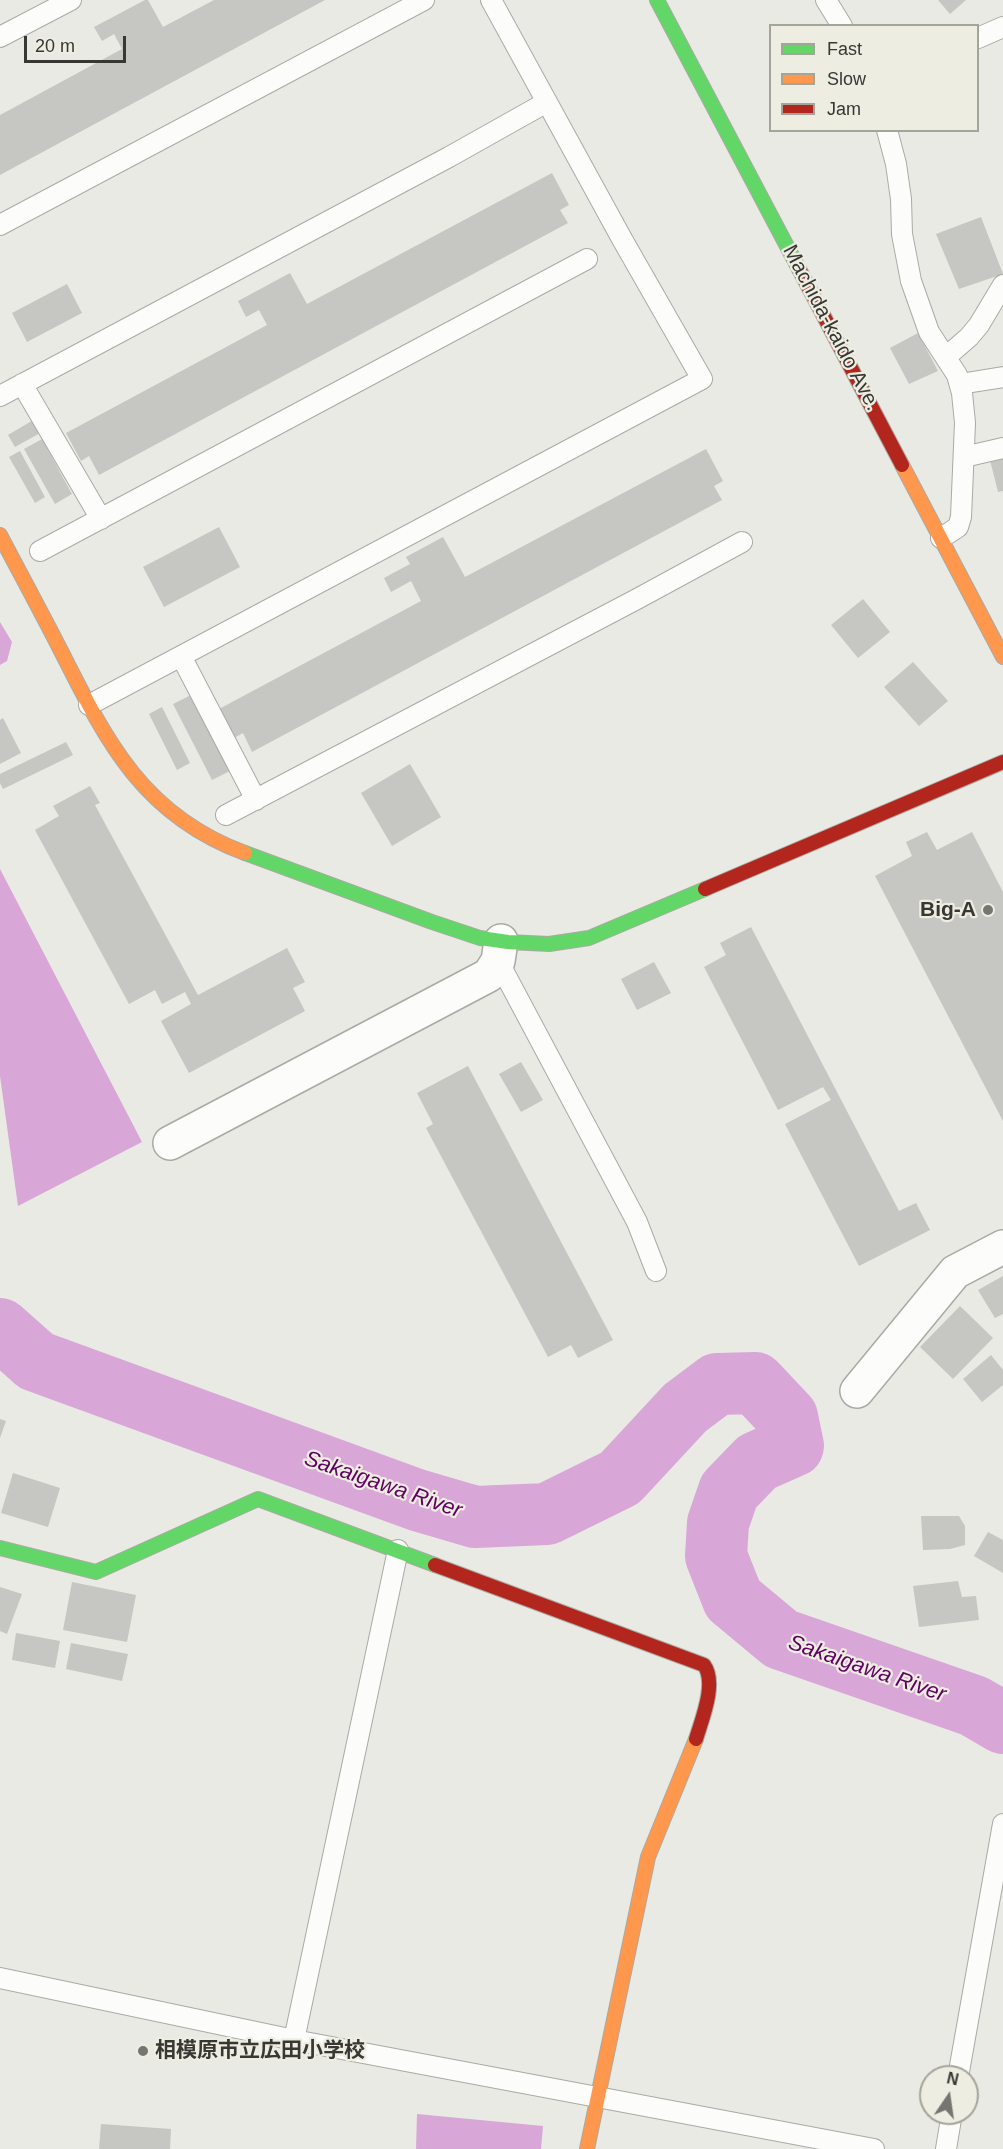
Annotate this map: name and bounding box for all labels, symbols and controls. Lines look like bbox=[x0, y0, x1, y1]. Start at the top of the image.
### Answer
scale bar bbox=[27, 24, 129, 62]
legend bbox=[769, 24, 979, 132]
text: 20 m bbox=[35, 36, 75, 56]
text: Fast bbox=[827, 39, 862, 59]
text: Slow bbox=[827, 69, 866, 89]
text: Jam bbox=[827, 99, 861, 119]
street label: Machida-kaido Ave. bbox=[777, 241, 885, 415]
place label: Big-A bbox=[920, 897, 976, 923]
marker: Big-A bbox=[981, 903, 995, 917]
water label: Sakaigawa River bbox=[301, 1446, 465, 1524]
water label: Sakaigawa River bbox=[785, 1630, 949, 1708]
place label: 相模原市立広田小学校 bbox=[155, 2038, 365, 2064]
marker: 相模原市立広田小学校 bbox=[136, 2044, 150, 2058]
north arrow bbox=[919, 2065, 979, 2125]
text: N bbox=[945, 2069, 960, 2089]

